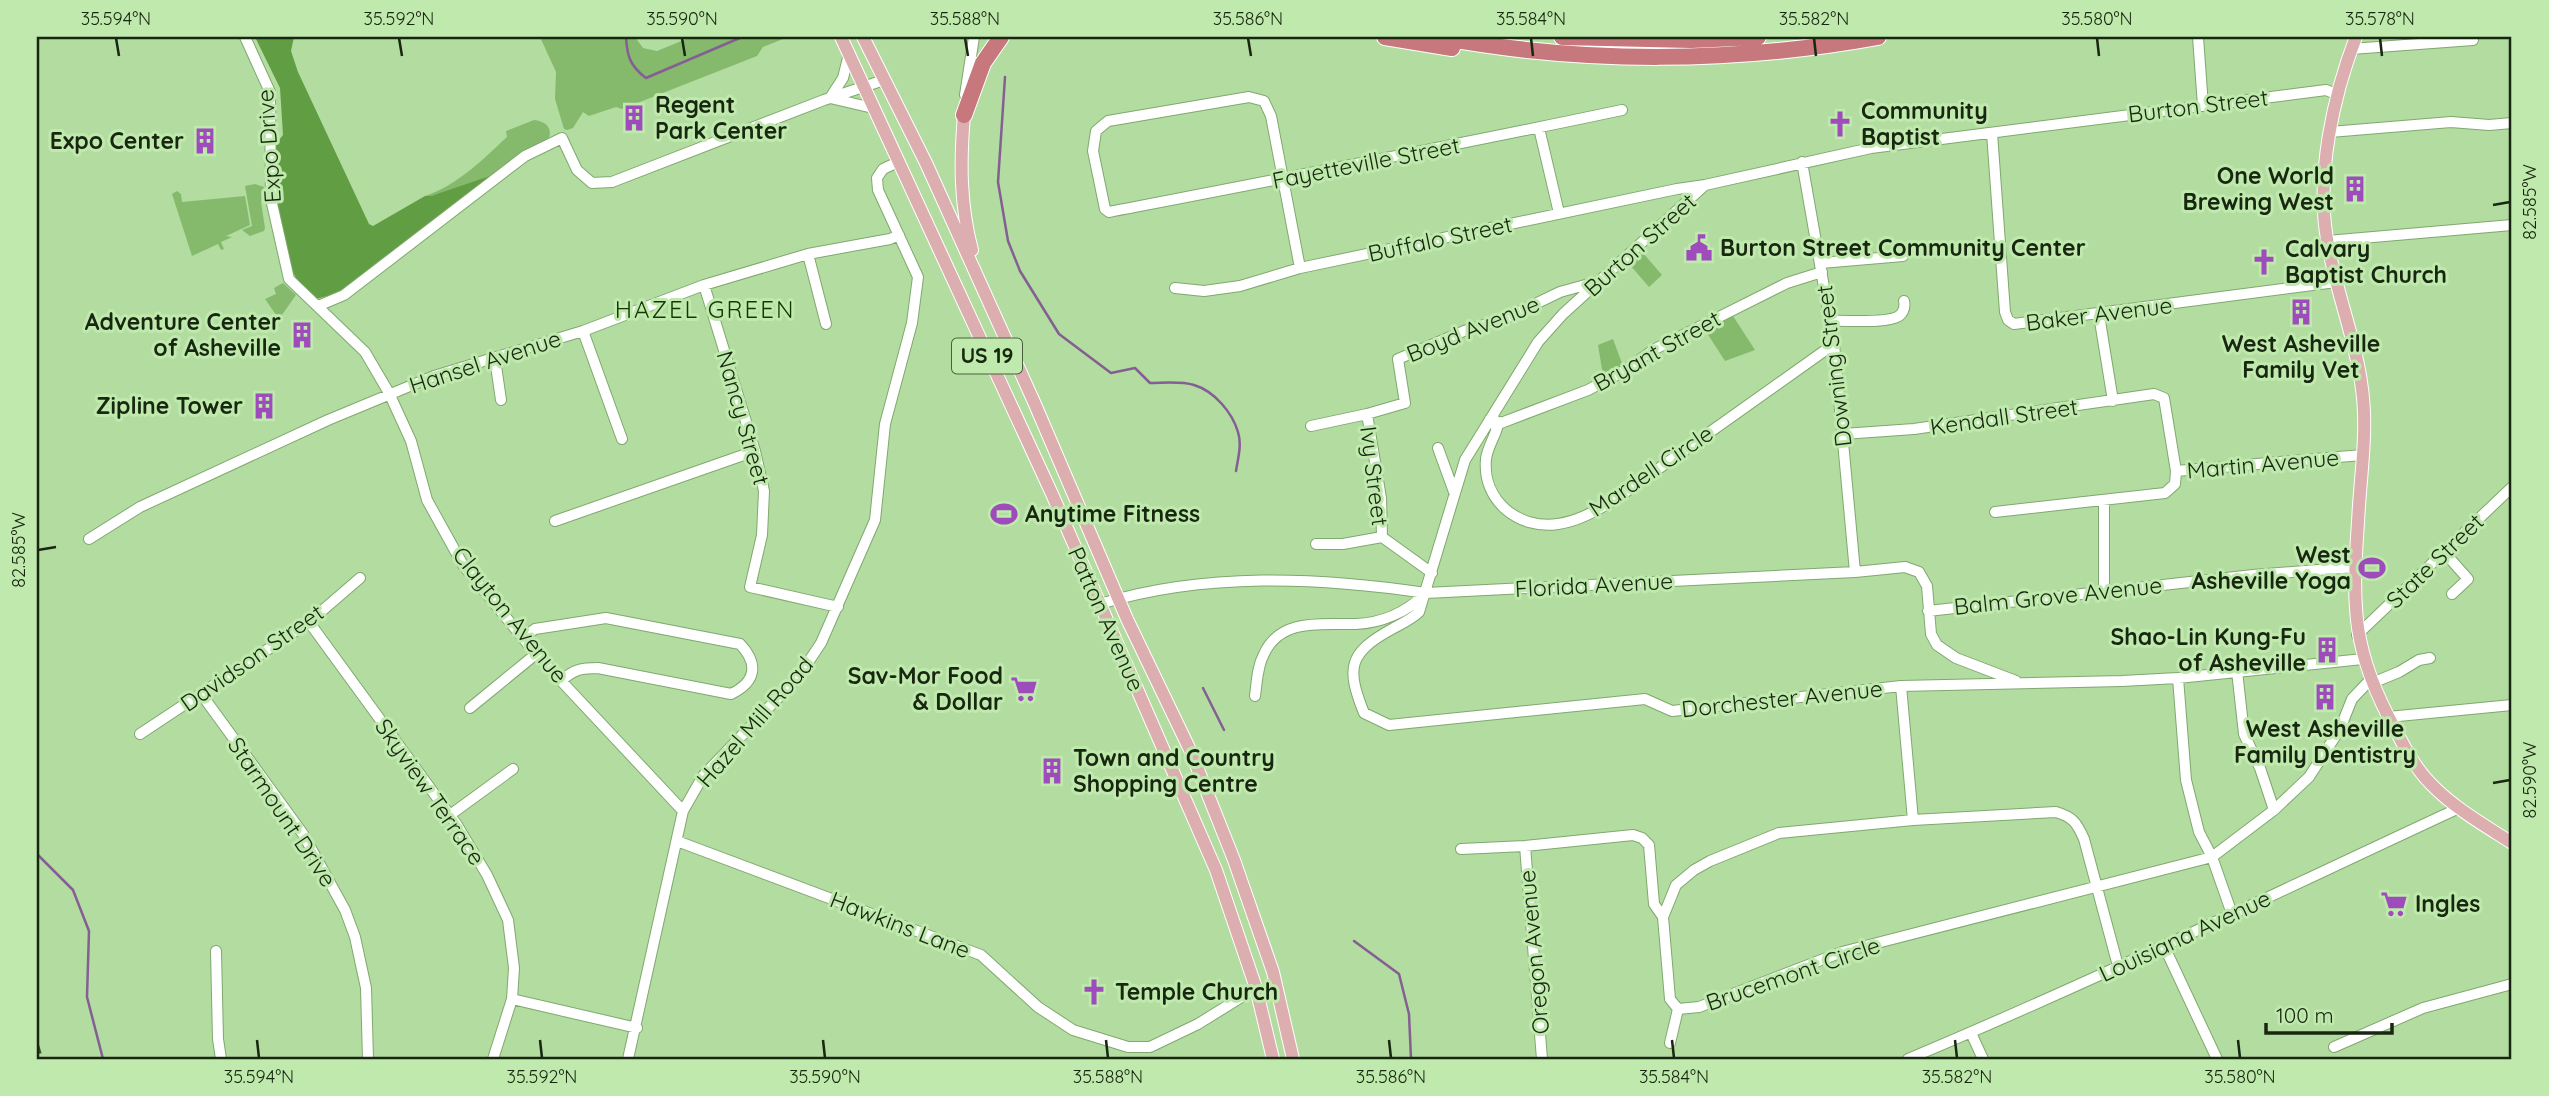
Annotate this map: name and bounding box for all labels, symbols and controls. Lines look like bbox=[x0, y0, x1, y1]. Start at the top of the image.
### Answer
text: 35.594°N bbox=[81, 7, 151, 30]
text: 35.592°N bbox=[364, 7, 434, 30]
text: 35.590°N bbox=[646, 7, 718, 30]
text: 35.588°N bbox=[930, 7, 1000, 30]
text: 35.586°N bbox=[1213, 7, 1283, 30]
text: 35.584°N bbox=[1496, 7, 1566, 30]
text: 35.582°N bbox=[1779, 7, 1849, 30]
text: 35.580°N bbox=[2061, 7, 2133, 30]
text: 35.578°N bbox=[2345, 7, 2415, 30]
street label: Burton Street bbox=[2126, 83, 2270, 128]
street label: Expo Drive bbox=[250, 88, 287, 204]
place label: Regent Park Center bbox=[655, 90, 787, 145]
place label: Community Baptist bbox=[1861, 96, 1988, 151]
building icon: Regent Park Center bbox=[619, 103, 649, 133]
church icon: Community Baptist bbox=[1825, 109, 1855, 139]
place label: Expo Center bbox=[50, 126, 184, 155]
building icon: Expo Center bbox=[190, 126, 220, 156]
street label: Fayetteville Street bbox=[1270, 130, 1462, 195]
place label: One World Brewing West bbox=[2183, 161, 2334, 216]
text: 82.585°W bbox=[2518, 164, 2541, 240]
building icon: One World Brewing West bbox=[2340, 174, 2370, 204]
street label: Burton Street bbox=[1578, 187, 1702, 303]
street label: Buffalo Street bbox=[1365, 209, 1515, 268]
public building icon: Burton Street Community Center bbox=[1684, 233, 1714, 263]
place label: Burton Street Community Center bbox=[1720, 233, 2086, 262]
place label: Calvary Baptist Church bbox=[2285, 234, 2447, 289]
church icon: Calvary Baptist Church bbox=[2249, 247, 2279, 277]
street label: Downing Street bbox=[1809, 283, 1858, 449]
street label: Boyd Avenue bbox=[1402, 289, 1543, 368]
street label: Baker Avenue bbox=[2024, 290, 2174, 337]
district label: HAZEL GREEN bbox=[615, 294, 795, 324]
building icon: West Asheville Family Vet bbox=[2286, 297, 2316, 327]
street label: Bryant Street bbox=[1588, 304, 1726, 397]
place label: Adventure Center of Asheville bbox=[85, 307, 281, 362]
building icon: Adventure Center of Asheville bbox=[287, 320, 317, 350]
street label: Hansel Avenue bbox=[405, 323, 564, 400]
place label: West Asheville Family Vet bbox=[2222, 329, 2380, 384]
road number: US 19 bbox=[952, 338, 1022, 374]
street label: Nancy Street bbox=[711, 347, 777, 488]
place label: Zipline Tower bbox=[96, 391, 243, 420]
building icon: Zipline Tower bbox=[249, 391, 279, 421]
street label: Kendall Street bbox=[1928, 392, 2080, 441]
street label: Mardell Circle bbox=[1583, 418, 1718, 523]
street label: Ivy Street bbox=[1354, 424, 1395, 528]
street label: Martin Avenue bbox=[2186, 442, 2340, 485]
sports icon: Anytime Fitness bbox=[989, 499, 1019, 529]
place label: Anytime Fitness bbox=[1025, 499, 1200, 528]
street label: State Street bbox=[2380, 507, 2490, 614]
text: 82.585°W bbox=[7, 512, 30, 588]
place label: West Asheville Yoga bbox=[2192, 540, 2351, 595]
street label: Clayton Avenue bbox=[447, 541, 574, 689]
street label: Patton Avenue bbox=[1062, 542, 1151, 696]
sports icon: West Asheville Yoga bbox=[2357, 553, 2387, 583]
street label: Florida Avenue bbox=[1514, 566, 1674, 603]
street label: Balm Grove Avenue bbox=[1952, 570, 2164, 621]
street label: Davidson Street bbox=[174, 597, 329, 718]
place label: Shao-Lin Kung-Fu of Asheville bbox=[2111, 622, 2306, 677]
building icon: Shao-Lin Kung-Fu of Asheville bbox=[2312, 635, 2342, 665]
street label: Hazel Mill Road bbox=[690, 650, 819, 793]
place label: Sav-Mor Food & Dollar bbox=[848, 661, 1003, 716]
supermarket icon: Sav-Mor Food & Dollar bbox=[1009, 674, 1039, 704]
street label: Dorchester Avenue bbox=[1680, 674, 1884, 723]
building icon: West Asheville Family Dentistry bbox=[2310, 682, 2340, 712]
street label: Skyview Terrace bbox=[369, 713, 492, 871]
place label: West Asheville Family Dentistry bbox=[2234, 714, 2416, 769]
street label: Starmount Drive bbox=[222, 731, 343, 892]
text: 82.590°W bbox=[2518, 742, 2541, 818]
place label: Town and Country Shopping Centre bbox=[1073, 743, 1275, 798]
building icon: Town and Country Shopping Centre bbox=[1037, 756, 1067, 786]
street label: Oregon Avenue bbox=[1512, 869, 1555, 1035]
street label: Louisiana Avenue bbox=[2094, 883, 2275, 988]
street label: Hawkins Lane bbox=[826, 885, 974, 965]
supermarket icon: Ingles bbox=[2379, 889, 2409, 919]
place label: Ingles bbox=[2415, 889, 2480, 918]
street label: Brucemont Circle bbox=[1702, 930, 1884, 1017]
church icon: Temple Church bbox=[1079, 977, 1109, 1007]
place label: Temple Church bbox=[1115, 977, 1278, 1006]
scale bar bbox=[2266, 991, 2392, 1035]
text: 100 m bbox=[2276, 1002, 2334, 1028]
text: 35.594°N bbox=[224, 1065, 294, 1088]
text: 35.592°N bbox=[507, 1065, 577, 1088]
text: 35.590°N bbox=[789, 1065, 861, 1088]
text: 35.588°N bbox=[1073, 1065, 1143, 1088]
text: 35.586°N bbox=[1356, 1065, 1426, 1088]
text: 35.584°N bbox=[1639, 1065, 1709, 1088]
text: 35.582°N bbox=[1922, 1065, 1992, 1088]
text: 35.580°N bbox=[2204, 1065, 2276, 1088]

